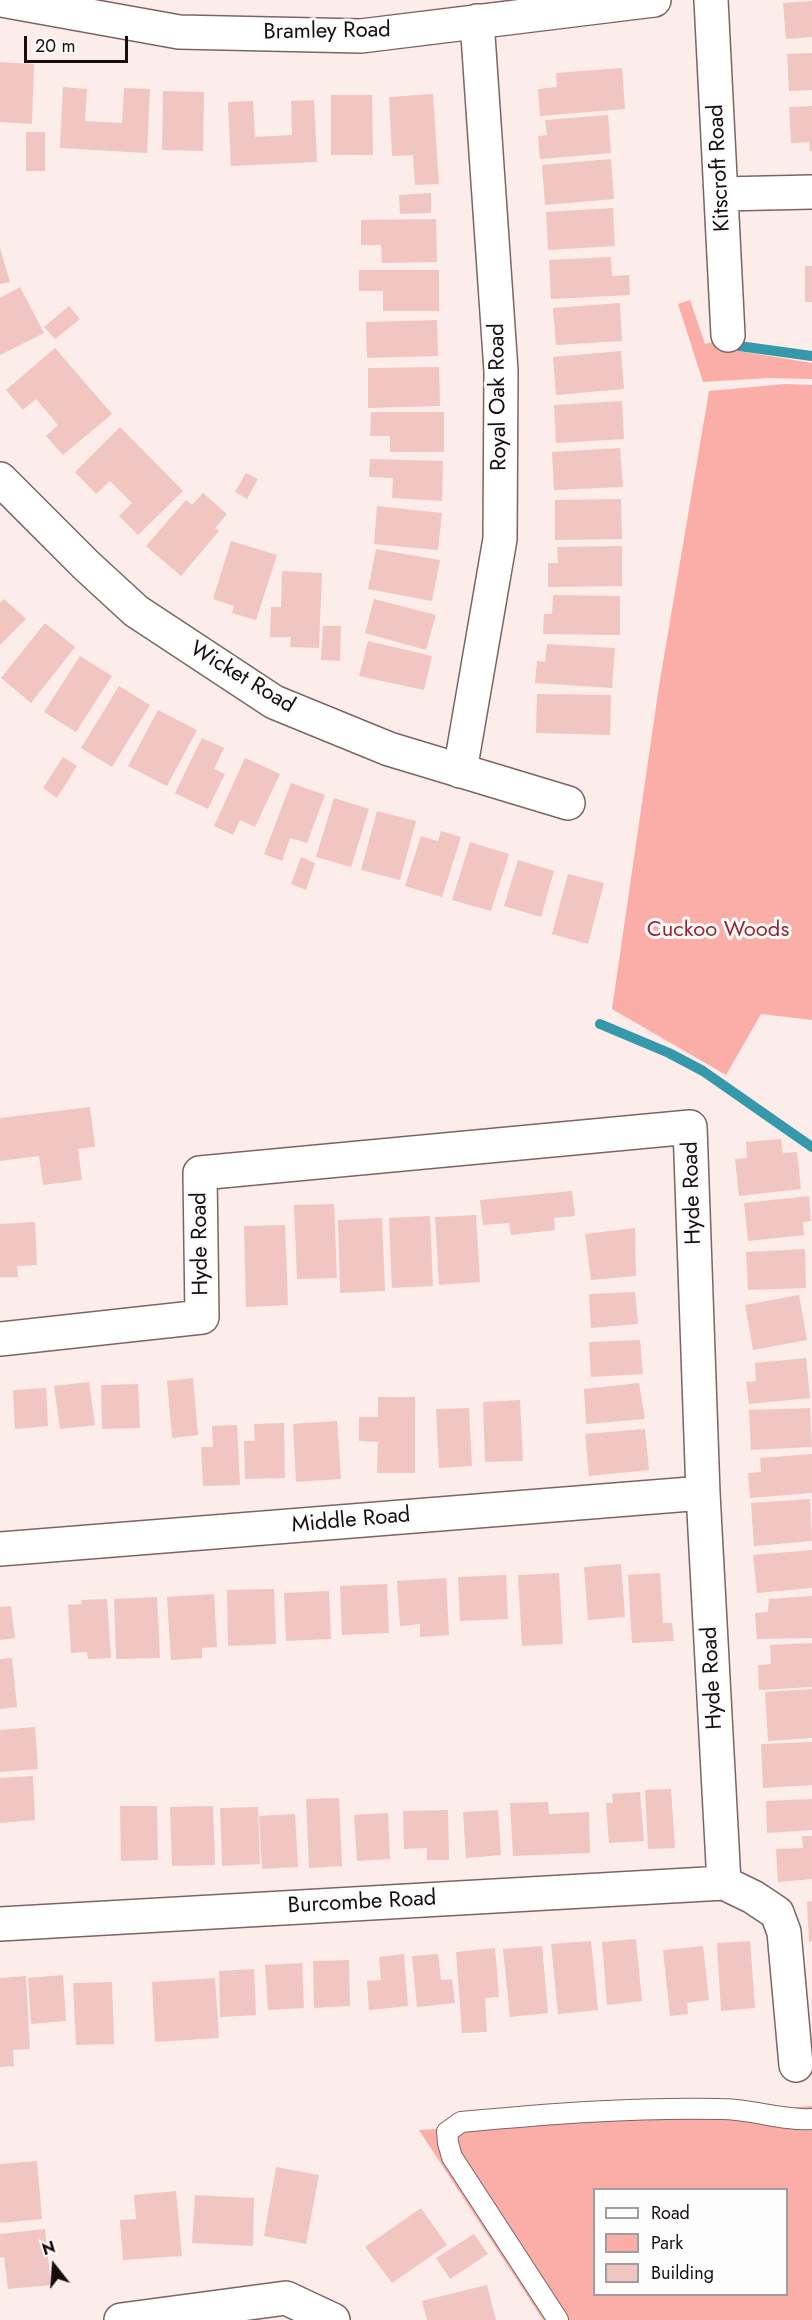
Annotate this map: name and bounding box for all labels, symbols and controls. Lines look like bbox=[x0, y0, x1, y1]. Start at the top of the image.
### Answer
street label: Bramley Road bbox=[263, 18, 391, 46]
scale bar bbox=[27, 24, 130, 62]
text: 20 m bbox=[35, 33, 75, 59]
street label: Kitscroft Road bbox=[703, 104, 737, 232]
street label: Royal Oak Road bbox=[485, 323, 513, 471]
street label: Wicket Road bbox=[185, 636, 299, 720]
park label: Cuckoo Woods bbox=[647, 918, 789, 944]
street label: Hyde Road bbox=[678, 1141, 708, 1245]
street label: Hyde Road bbox=[187, 1192, 215, 1296]
street label: Middle Road bbox=[291, 1503, 411, 1539]
street label: Hyde Road bbox=[697, 1626, 729, 1730]
street label: Burcombe Road bbox=[287, 1886, 437, 1920]
legend bbox=[593, 2188, 788, 2296]
text: Road bbox=[651, 2200, 690, 2226]
text: Park bbox=[651, 2230, 683, 2256]
text: N bbox=[39, 2235, 58, 2261]
north arrow bbox=[24, 2236, 84, 2296]
text: Building bbox=[651, 2260, 714, 2286]

